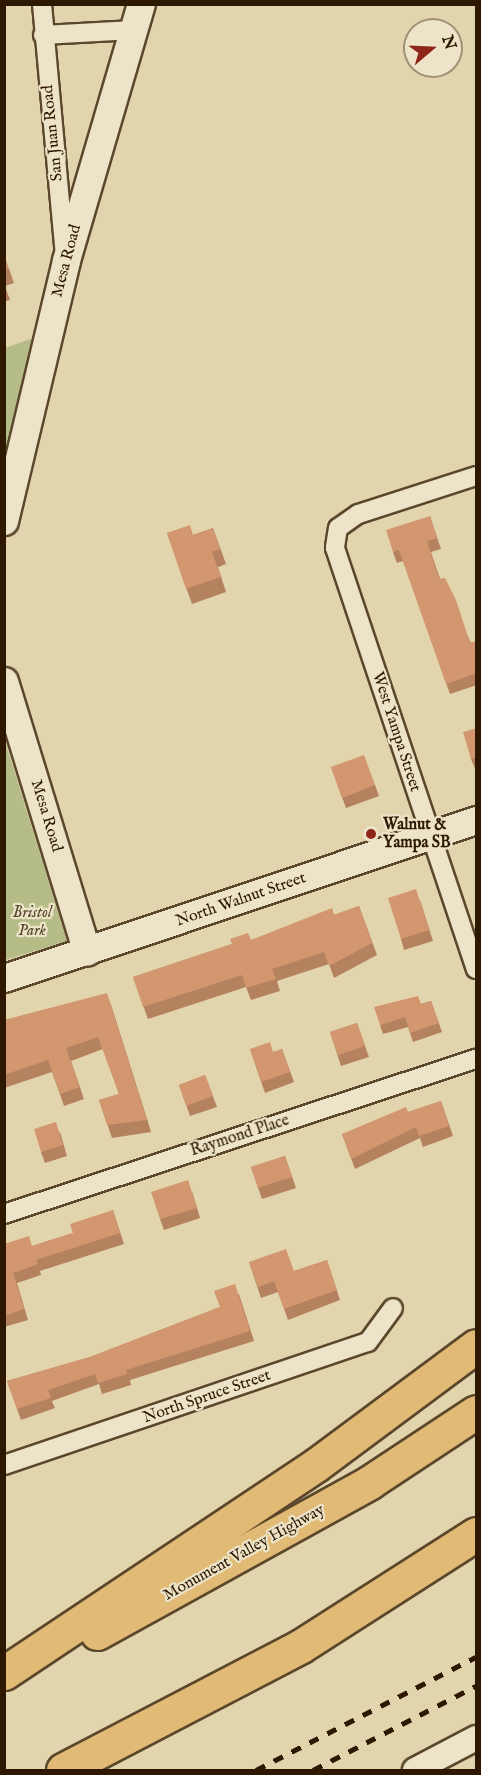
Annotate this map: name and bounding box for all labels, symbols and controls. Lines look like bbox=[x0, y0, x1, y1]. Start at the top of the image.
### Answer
north arrow bbox=[403, 18, 463, 78]
text: N bbox=[436, 33, 460, 53]
street label: San Juan Road bbox=[38, 84, 68, 182]
street label: Mesa Road bbox=[48, 223, 86, 299]
street label: West Yampa Street bbox=[368, 670, 424, 794]
street label: Mesa Road bbox=[26, 778, 66, 854]
place label: Walnut & Yampa SB bbox=[383, 815, 451, 853]
marker: Walnut & Yampa SB bbox=[364, 827, 378, 841]
street label: North Walnut Street bbox=[173, 869, 309, 931]
park label: Bristol Park bbox=[12, 903, 52, 941]
street label: Raymond Place bbox=[188, 1111, 292, 1161]
street label: North Spruce Street bbox=[141, 1366, 273, 1428]
street label: Monument Valley Highway bbox=[160, 1501, 328, 1605]

